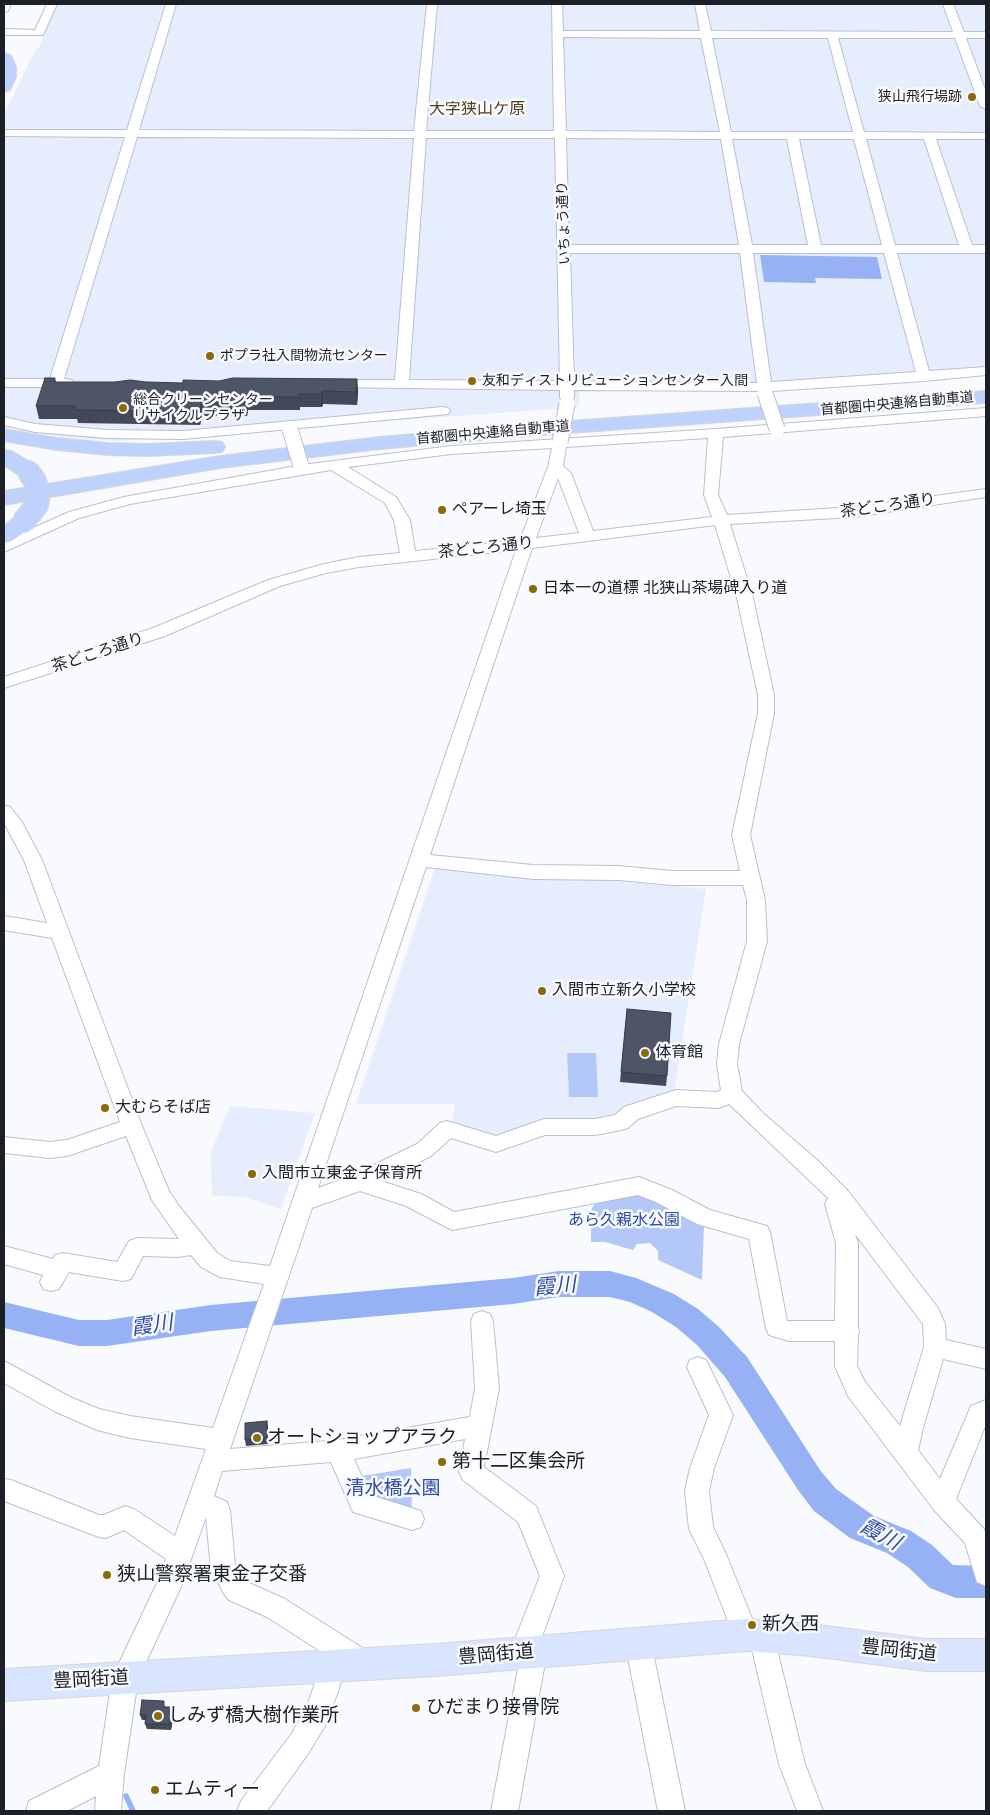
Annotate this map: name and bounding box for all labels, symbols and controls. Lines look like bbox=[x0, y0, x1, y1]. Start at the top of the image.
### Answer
place label: 狭山飛行場跡 bbox=[878, 89, 962, 105]
marker: 狭山飛行場跡 bbox=[966, 91, 978, 103]
district label: 大字狭山ケ原 bbox=[429, 100, 525, 120]
street label: いちょう通り bbox=[554, 181, 574, 265]
place label: ポプラ社入間物流センター bbox=[220, 348, 388, 364]
marker: ポプラ社入間物流センター bbox=[204, 350, 216, 362]
place label: 友和ディストリビューションセンター入間 bbox=[482, 373, 748, 389]
marker: 友和ディストリビューションセンター入間 bbox=[466, 375, 478, 387]
street label: 首都圏中央連絡自動車道 bbox=[820, 389, 974, 419]
place label: 総合クリーンセンター リサイクルプラザ bbox=[133, 392, 273, 424]
marker: 総合クリーンセンター リサイクルプラザ bbox=[117, 402, 129, 414]
street label: 首都圏中央連絡自動車道 bbox=[416, 418, 570, 448]
street label: 茶どころ通り bbox=[839, 490, 937, 522]
place label: ペアーレ埼玉 bbox=[452, 500, 547, 520]
marker: ペアーレ埼玉 bbox=[436, 504, 448, 516]
street label: 茶どころ通り bbox=[437, 533, 535, 563]
place label: 日本一の道標 北狭山茶場碑入り道 bbox=[543, 579, 787, 599]
marker: 日本一の道標 北狭山茶場碑入り道 bbox=[527, 583, 539, 595]
street label: 茶どころ通り bbox=[49, 629, 147, 677]
place label: 入間市立新久小学校 bbox=[552, 981, 696, 1001]
marker: 入間市立新久小学校 bbox=[536, 985, 548, 997]
place label: 体育館 bbox=[655, 1043, 703, 1063]
marker: 体育館 bbox=[639, 1047, 651, 1059]
place label: 大むらそば店 bbox=[115, 1098, 211, 1118]
marker: 大むらそば店 bbox=[99, 1102, 111, 1114]
place label: 入間市立東金子保育所 bbox=[262, 1164, 422, 1184]
marker: 入間市立東金子保育所 bbox=[246, 1168, 258, 1180]
park label: あら久親水公園 bbox=[568, 1211, 680, 1231]
water label: 霞川 bbox=[533, 1273, 577, 1301]
water label: 霞川 bbox=[129, 1311, 175, 1341]
place label: オートショップアラク bbox=[267, 1427, 457, 1449]
marker: オートショップアラク bbox=[251, 1432, 263, 1444]
place label: 第十二区集会所 bbox=[452, 1451, 585, 1473]
marker: 第十二区集会所 bbox=[436, 1456, 448, 1468]
park label: 清水橋公園 bbox=[346, 1478, 440, 1500]
water label: 霞川 bbox=[856, 1514, 904, 1556]
place label: 狭山警察署東金子交番 bbox=[117, 1564, 307, 1586]
marker: 狭山警察署東金子交番 bbox=[101, 1569, 113, 1581]
place label: 新久西 bbox=[762, 1614, 819, 1636]
marker: 新久西 bbox=[746, 1619, 758, 1631]
street label: 豊岡街道 bbox=[860, 1636, 938, 1666]
street label: 豊岡街道 bbox=[457, 1640, 535, 1670]
street label: 豊岡街道 bbox=[52, 1667, 130, 1693]
place label: ひだまり接骨院 bbox=[426, 1697, 559, 1719]
marker: ひだまり接骨院 bbox=[410, 1702, 422, 1714]
place label: しみず橋大樹作業所 bbox=[168, 1705, 339, 1727]
marker: しみず橋大樹作業所 bbox=[152, 1710, 164, 1722]
place label: エムティー bbox=[165, 1779, 260, 1801]
marker: エムティー bbox=[149, 1784, 161, 1796]

